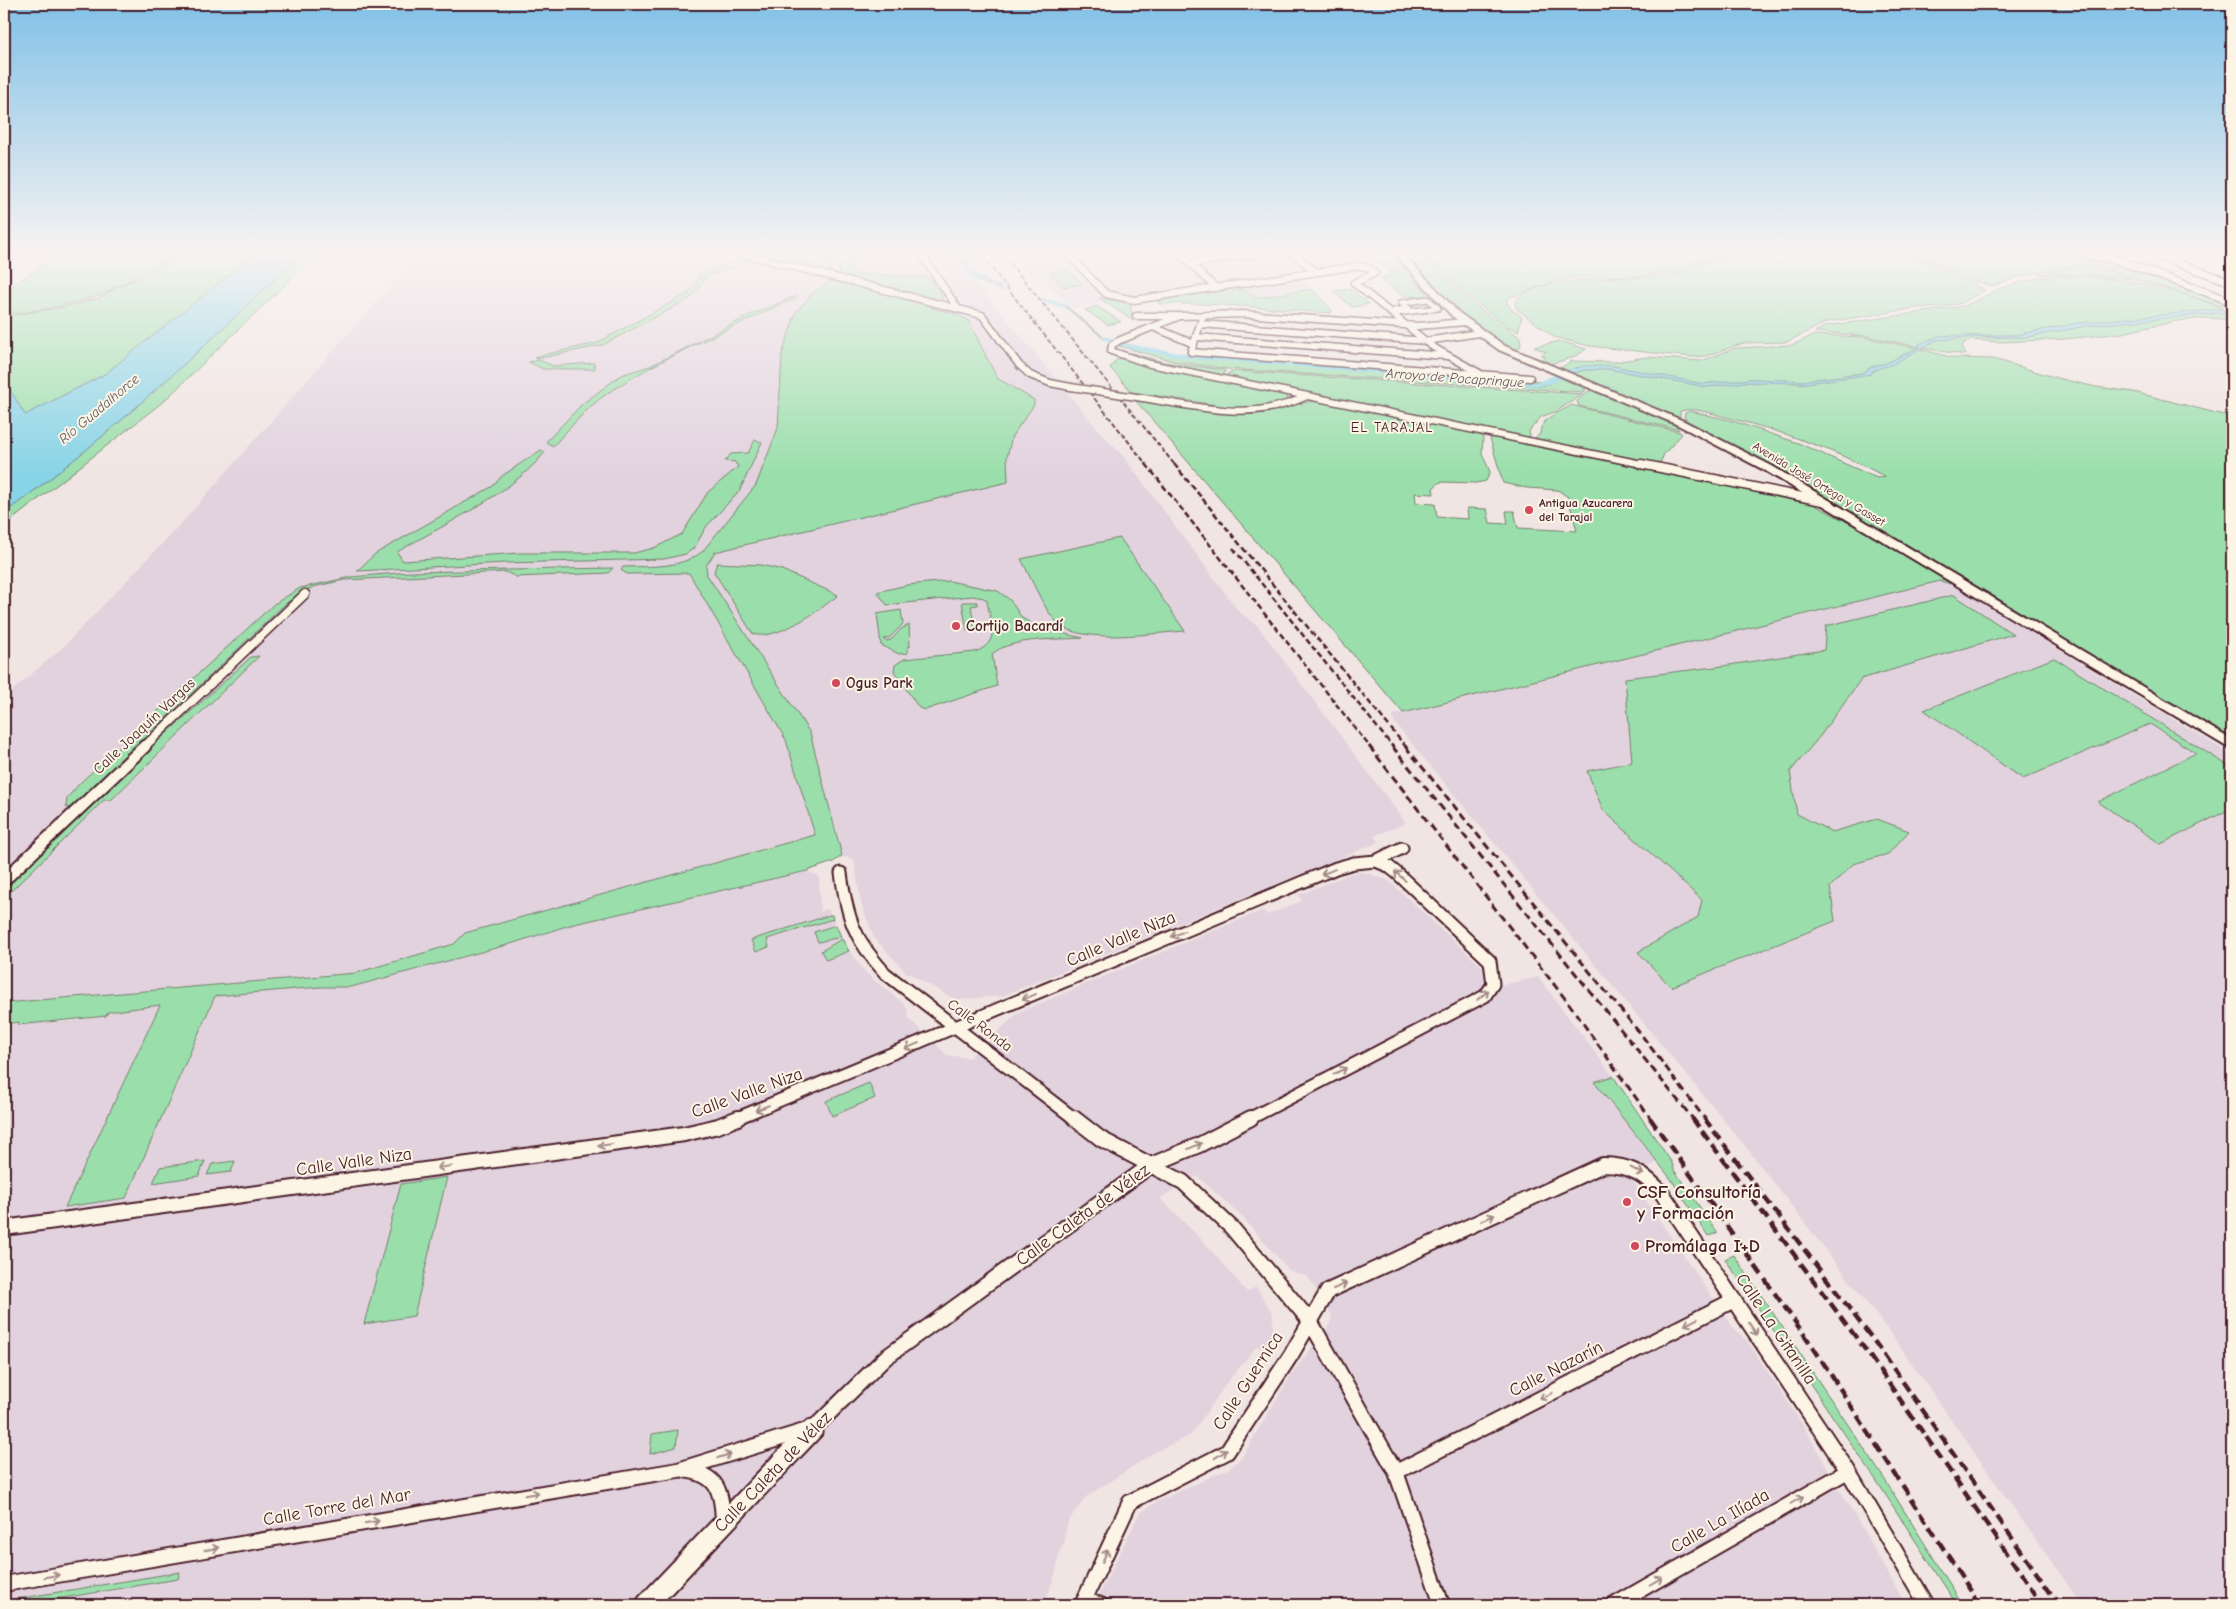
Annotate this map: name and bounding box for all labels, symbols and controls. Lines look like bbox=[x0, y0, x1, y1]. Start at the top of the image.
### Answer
water label: Arroyo de Pocapringue bbox=[1384, 365, 1525, 391]
water label: Río Guadalhorce bbox=[55, 370, 143, 448]
district label: EL TARAJAL bbox=[1351, 419, 1433, 436]
street label: Avenida José Ortega y Gasset bbox=[1750, 439, 1888, 529]
place label: Antigua Azucarera del Tarajal bbox=[1539, 496, 1633, 524]
marker: Antigua Azucarera del Tarajal bbox=[1523, 504, 1535, 516]
place label: Cortijo Bacardí bbox=[966, 617, 1063, 635]
marker: Cortijo Bacardí bbox=[950, 620, 962, 632]
street label: Calle Joaquín Vargas bbox=[89, 674, 199, 778]
place label: Ogus Park bbox=[846, 674, 913, 692]
marker: Ogus Park bbox=[830, 677, 842, 689]
one-way arrow bbox=[1321, 867, 1336, 877]
one-way arrow bbox=[1393, 871, 1406, 882]
street label: Calle Valle Niza bbox=[1063, 907, 1179, 971]
one-way arrow bbox=[1171, 930, 1186, 939]
one-way arrow bbox=[1476, 990, 1489, 1001]
one-way arrow bbox=[1022, 993, 1037, 1002]
street label: Calle Ronda bbox=[944, 995, 1016, 1055]
one-way arrow bbox=[905, 1042, 920, 1052]
street label: Calle Valle Niza bbox=[689, 1063, 805, 1123]
one-way arrow bbox=[1332, 1066, 1347, 1075]
one-way arrow bbox=[755, 1104, 770, 1113]
one-way arrow bbox=[597, 1140, 613, 1150]
one-way arrow bbox=[1187, 1140, 1202, 1150]
street label: Calle Valle Niza bbox=[295, 1143, 413, 1181]
street label: Calle Caleta de Vélez bbox=[1012, 1159, 1154, 1271]
one-way arrow bbox=[436, 1162, 452, 1172]
one-way arrow bbox=[1630, 1166, 1645, 1176]
place label: CSF Consultoría y Formación bbox=[1637, 1182, 1761, 1224]
marker: CSF Consultoría y Formación bbox=[1621, 1196, 1633, 1208]
one-way arrow bbox=[1480, 1212, 1495, 1222]
place label: Promálaga I+D bbox=[1645, 1236, 1760, 1257]
marker: Promálaga I+D bbox=[1629, 1240, 1641, 1252]
street label: Calle La Gitanilla bbox=[1731, 1270, 1821, 1388]
one-way arrow bbox=[1332, 1280, 1347, 1290]
one-way arrow bbox=[1683, 1317, 1698, 1327]
one-way arrow bbox=[1748, 1322, 1758, 1336]
street label: Calle Guernica bbox=[1208, 1328, 1288, 1434]
street label: Calle Nazarín bbox=[1506, 1336, 1606, 1402]
one-way arrow bbox=[1539, 1392, 1554, 1401]
street label: Calle Caleta de Vélez bbox=[710, 1407, 836, 1537]
one-way arrow bbox=[1214, 1448, 1228, 1459]
one-way arrow bbox=[716, 1450, 732, 1460]
street label: Calle Torre del Mar bbox=[262, 1484, 413, 1530]
street label: Calle La Ilíada bbox=[1667, 1484, 1773, 1558]
one-way arrow bbox=[524, 1489, 540, 1499]
one-way arrow bbox=[1789, 1494, 1803, 1504]
one-way arrow bbox=[364, 1516, 380, 1526]
one-way arrow bbox=[204, 1543, 220, 1553]
one-way arrow bbox=[1101, 1548, 1111, 1563]
one-way arrow bbox=[43, 1570, 59, 1580]
one-way arrow bbox=[1648, 1576, 1663, 1586]

